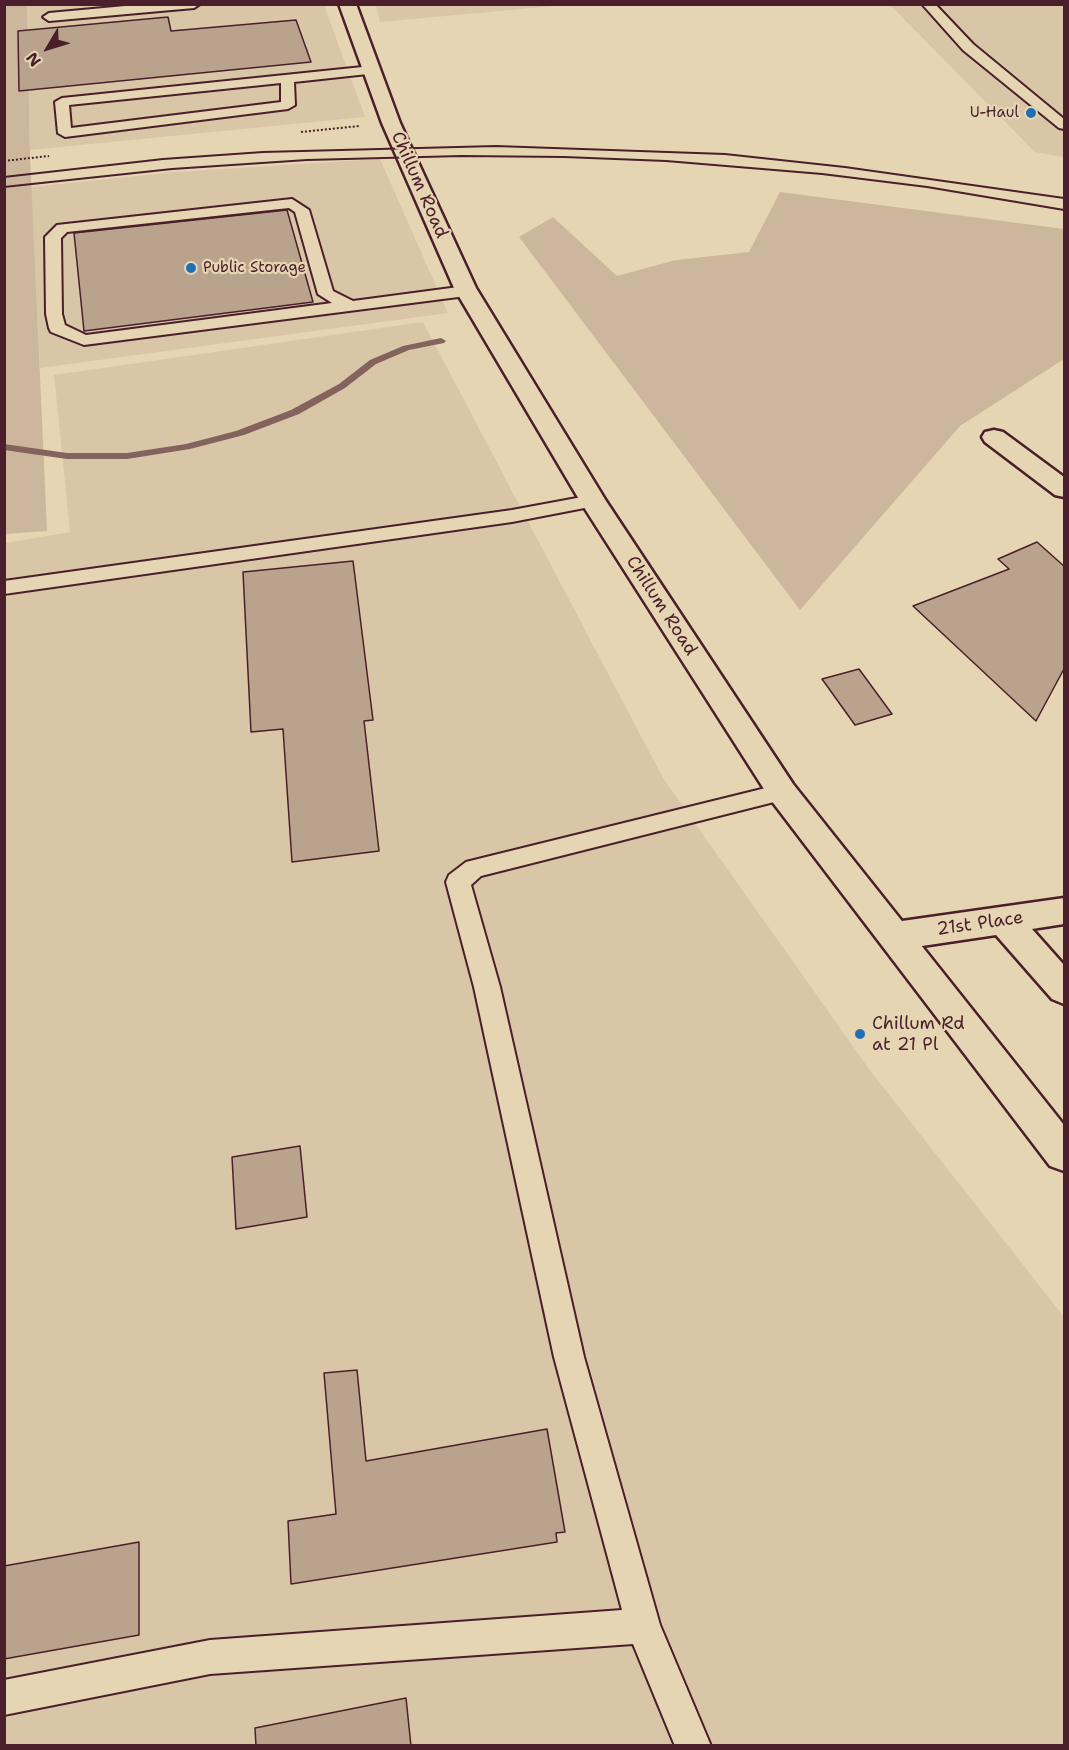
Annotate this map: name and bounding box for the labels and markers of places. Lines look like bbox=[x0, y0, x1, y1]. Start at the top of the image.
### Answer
place label: U-Haul bbox=[970, 104, 1019, 122]
marker: U-Haul bbox=[1024, 106, 1038, 120]
place label: Public Storage bbox=[203, 259, 306, 277]
marker: Public Storage bbox=[184, 261, 198, 275]
place label: Chillum Rd at 21 Pl bbox=[872, 1013, 965, 1056]
marker: Chillum Rd at 21 Pl bbox=[853, 1027, 867, 1041]

